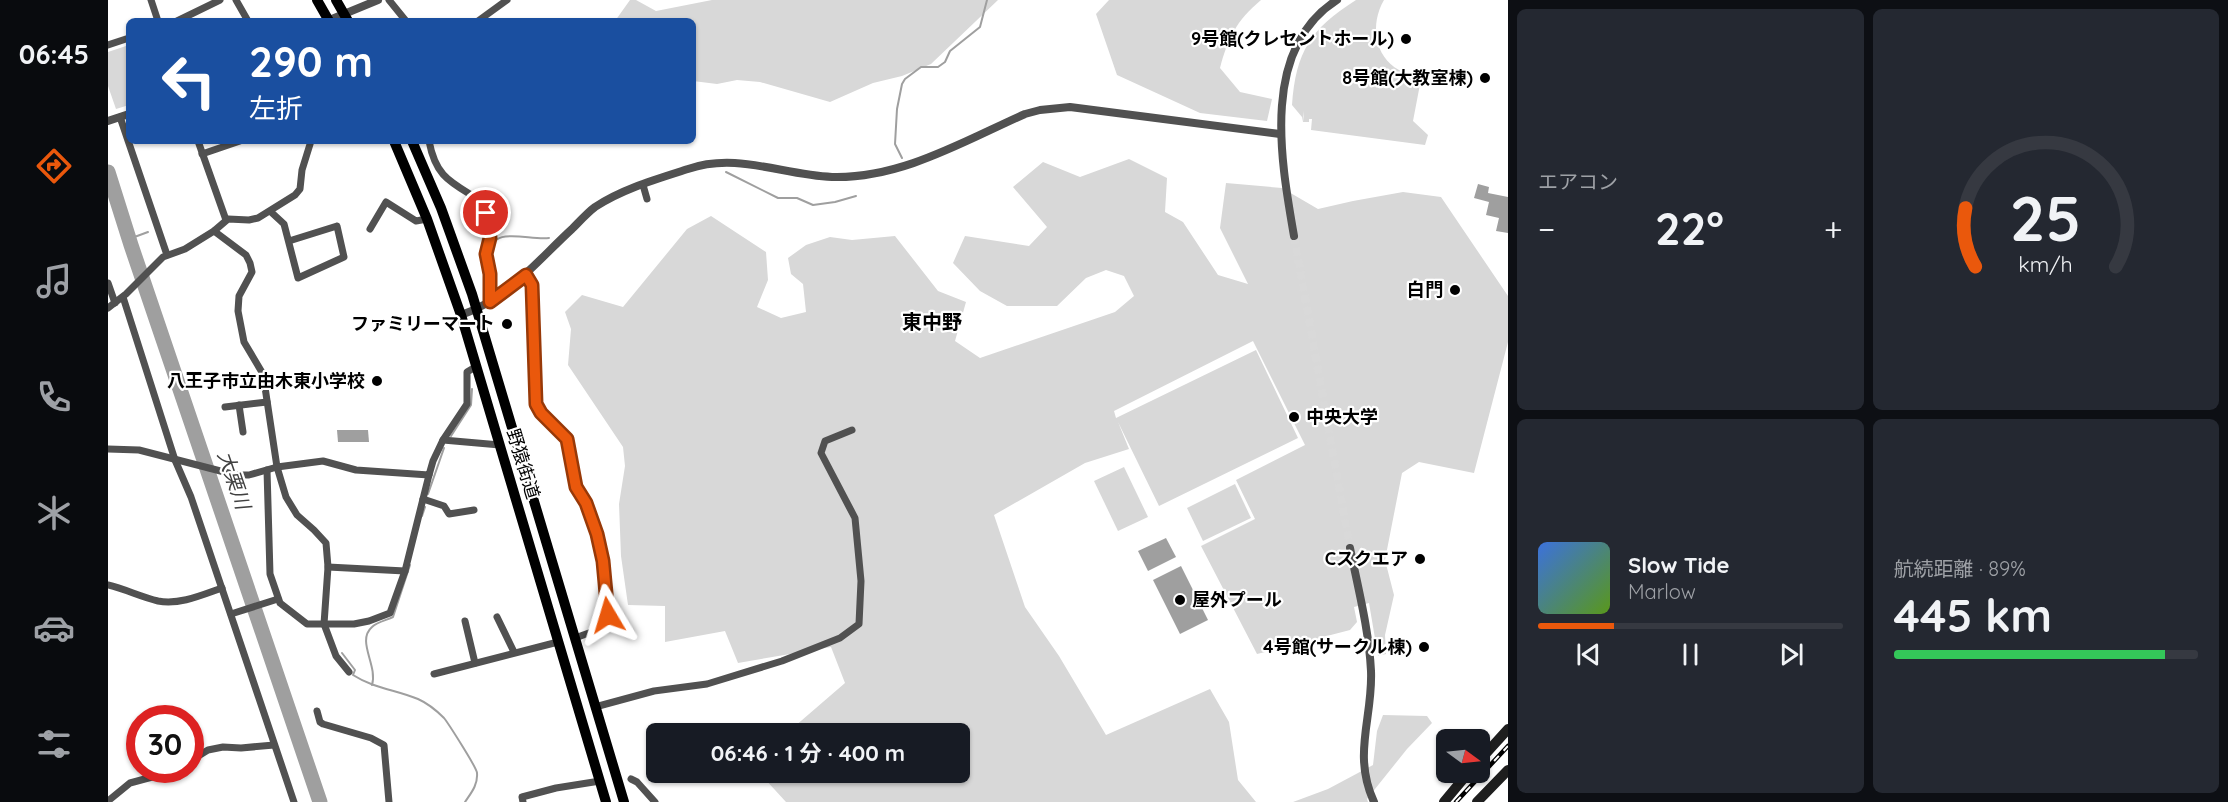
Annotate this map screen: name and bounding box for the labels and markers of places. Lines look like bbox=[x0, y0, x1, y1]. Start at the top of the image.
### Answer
place label: 9号館(クレセントホール) bbox=[1191, 27, 1394, 50]
marker: 9号館(クレセントホール) bbox=[1399, 32, 1413, 46]
place label: 8号館(大教室棟) bbox=[1342, 66, 1473, 89]
marker: 8号館(大教室棟) bbox=[1478, 71, 1492, 85]
pin bbox=[460, 187, 511, 238]
place label: 白門 bbox=[1407, 278, 1443, 301]
marker: 白門 bbox=[1448, 283, 1462, 297]
place label: ファミリーマート bbox=[351, 312, 495, 335]
marker: ファミリーマート bbox=[500, 317, 514, 331]
place label: 八王子市立由木東小学校 bbox=[167, 369, 365, 392]
marker: 八王子市立由木東小学校 bbox=[370, 374, 384, 388]
place label: 中央大学 bbox=[1306, 405, 1378, 428]
marker: 中央大学 bbox=[1287, 410, 1301, 424]
place label: Cスクエア bbox=[1325, 547, 1408, 570]
marker: Cスクエア bbox=[1413, 552, 1427, 566]
place label: 屋外プール bbox=[1192, 588, 1282, 611]
marker: 屋外プール bbox=[1173, 593, 1187, 607]
place label: 4号館(サークル棟) bbox=[1263, 635, 1412, 658]
marker: 4号館(サークル棟) bbox=[1417, 640, 1431, 654]

